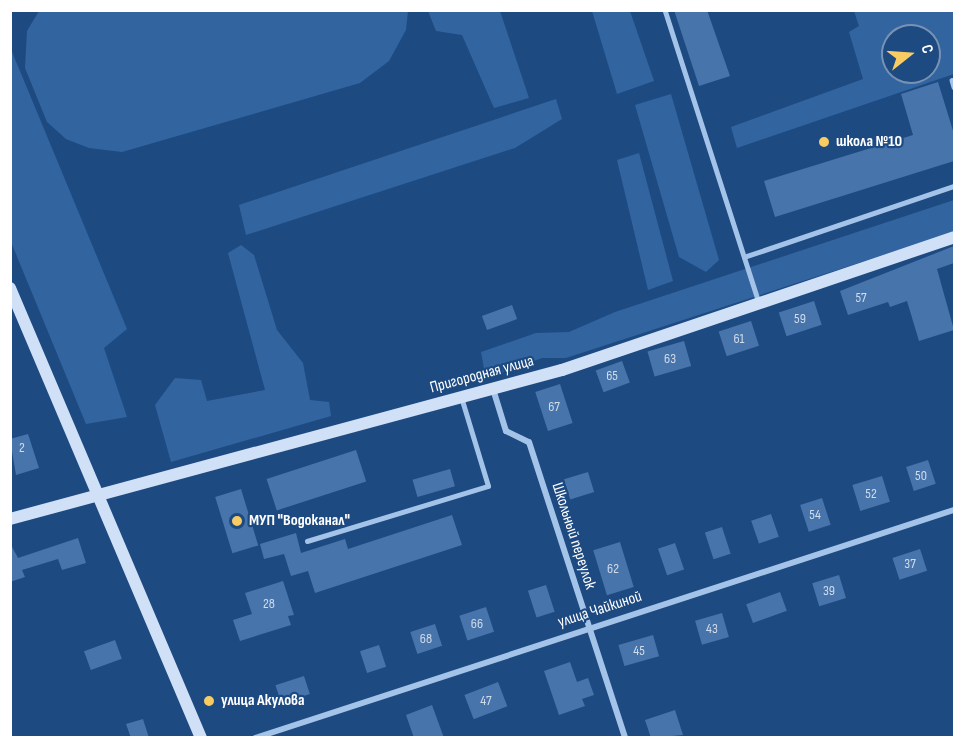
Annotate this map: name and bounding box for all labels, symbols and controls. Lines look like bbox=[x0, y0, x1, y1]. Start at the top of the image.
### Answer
north arrow bbox=[881, 24, 941, 84]
text: С bbox=[916, 42, 937, 56]
place label: школа №10 bbox=[836, 132, 902, 152]
marker: школа №10 bbox=[817, 135, 831, 149]
house number: 57 bbox=[855, 290, 867, 306]
house number: 59 bbox=[794, 311, 806, 327]
house number: 61 bbox=[733, 331, 745, 347]
house number: 63 bbox=[664, 351, 676, 367]
street label: Пригородная улица bbox=[428, 352, 536, 398]
house number: 65 bbox=[606, 368, 618, 384]
house number: 67 bbox=[548, 399, 560, 415]
house number: 2 bbox=[19, 440, 25, 456]
house number: 50 bbox=[915, 468, 927, 484]
street label: Школьный переулок bbox=[547, 480, 599, 592]
house number: 52 bbox=[865, 486, 877, 502]
house number: 54 bbox=[809, 507, 821, 523]
place label: МУП "Водоканал" bbox=[249, 511, 350, 531]
marker: МУП "Водоканал" bbox=[230, 514, 244, 528]
house number: 37 bbox=[904, 556, 916, 572]
house number: 62 bbox=[607, 561, 619, 577]
house number: 39 bbox=[823, 583, 835, 599]
street label: улица Чайкиной bbox=[556, 587, 644, 633]
house number: 28 bbox=[263, 596, 275, 612]
house number: 66 bbox=[471, 616, 483, 632]
house number: 43 bbox=[706, 621, 718, 637]
house number: 68 bbox=[420, 631, 432, 647]
house number: 45 bbox=[633, 643, 645, 659]
place label: улица Акулова bbox=[221, 691, 305, 711]
house number: 47 bbox=[480, 693, 492, 709]
marker: улица Акулова bbox=[202, 694, 216, 708]

